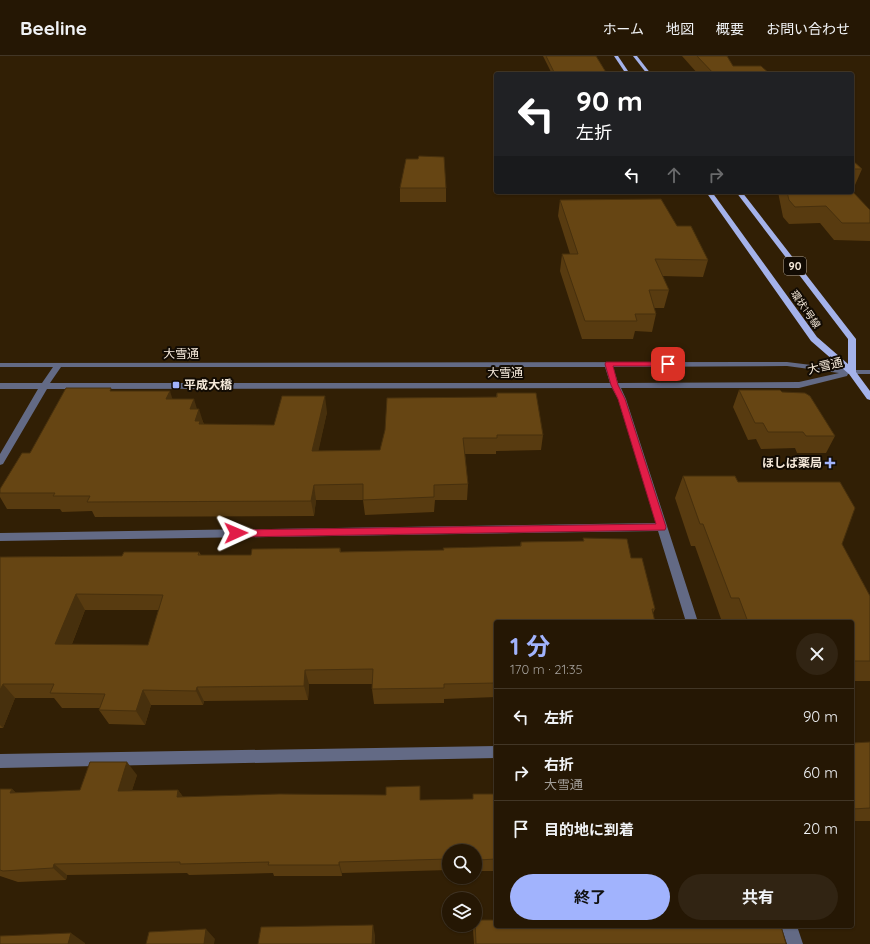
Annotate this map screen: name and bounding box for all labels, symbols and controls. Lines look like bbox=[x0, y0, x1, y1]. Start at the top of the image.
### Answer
text: Beeline bbox=[20, 16, 87, 40]
text: ホーム bbox=[602, 20, 644, 38]
text: 地図 bbox=[666, 20, 694, 38]
text: 概要 bbox=[716, 20, 744, 38]
text: お問い合わせ bbox=[766, 20, 850, 38]
text: 90 m bbox=[576, 83, 643, 118]
icon: left bbox=[510, 88, 562, 140]
text: 左折 bbox=[576, 121, 612, 144]
icon: left bbox=[621, 164, 643, 186]
icon: ahead bbox=[663, 164, 685, 186]
icon: right bbox=[705, 164, 727, 186]
road number: 90 bbox=[784, 257, 806, 275]
street label: 環状1号線 bbox=[788, 288, 823, 331]
street label: 大雪通 bbox=[163, 346, 199, 361]
pin bbox=[651, 347, 685, 381]
icon: arrive bbox=[657, 353, 679, 375]
street label: 大雪通 bbox=[806, 354, 844, 377]
street label: 大雪通 bbox=[487, 365, 523, 380]
place label: 平成大橋 bbox=[184, 377, 233, 392]
marker: 平成大橋 bbox=[171, 380, 181, 390]
place label: ほしば薬局 bbox=[762, 455, 822, 470]
marker: ほしば薬局 bbox=[825, 458, 835, 468]
position arrow bbox=[215, 512, 257, 554]
text: 1 分 bbox=[510, 631, 550, 661]
button: close bbox=[796, 633, 838, 675]
text: 170 m · 21:35 bbox=[510, 661, 583, 677]
icon: left bbox=[510, 706, 532, 728]
text: 90 m bbox=[803, 707, 838, 726]
text: 左折 bbox=[544, 708, 574, 727]
text: 右折 bbox=[544, 755, 574, 774]
icon: right bbox=[510, 762, 532, 784]
text: 60 m bbox=[803, 763, 838, 782]
text: 大雪通 bbox=[544, 776, 583, 792]
icon: arrive bbox=[510, 818, 532, 840]
text: 20 m bbox=[803, 819, 838, 838]
text: 目的地に到着 bbox=[544, 820, 634, 839]
map controls bbox=[442, 844, 482, 932]
button: search bbox=[442, 844, 482, 884]
button: 終了 bbox=[510, 874, 670, 920]
button: 共有 bbox=[678, 874, 838, 920]
button: layers bbox=[442, 892, 482, 932]

